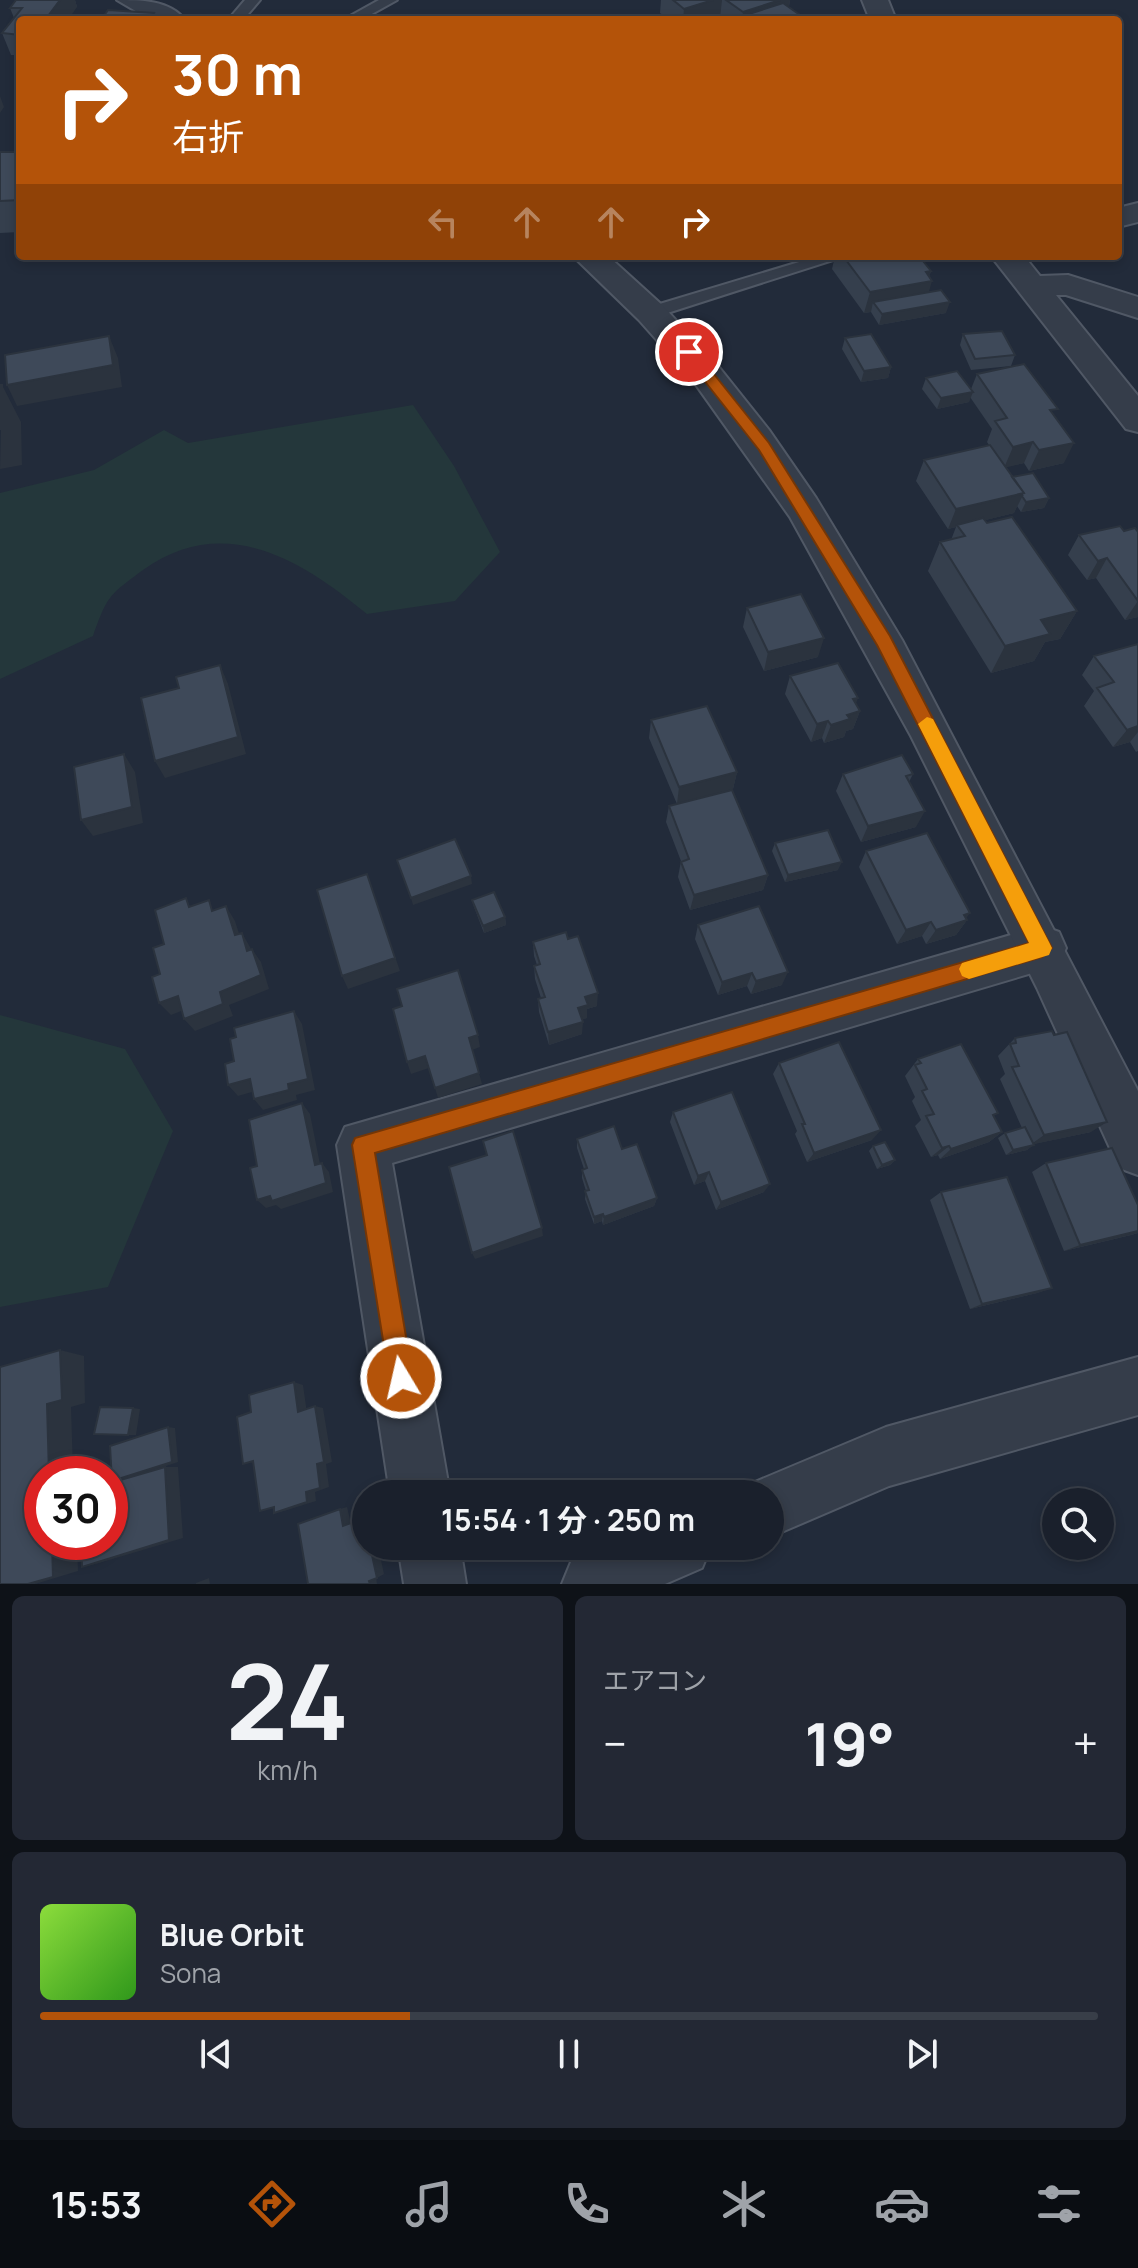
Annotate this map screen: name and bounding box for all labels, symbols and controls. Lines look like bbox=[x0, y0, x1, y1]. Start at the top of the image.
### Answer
text: 30 m bbox=[172, 35, 303, 112]
icon: right bbox=[40, 48, 144, 152]
text: 右折 bbox=[172, 112, 244, 161]
icon: left bbox=[421, 200, 465, 244]
icon: ahead bbox=[505, 200, 549, 244]
icon: ahead bbox=[589, 200, 633, 244]
icon: right bbox=[673, 200, 717, 244]
pin bbox=[655, 318, 723, 386]
icon: arrive bbox=[667, 330, 711, 374]
position arrow bbox=[359, 1336, 443, 1420]
speed limit sign: 30 bbox=[24, 1456, 128, 1560]
map controls bbox=[1042, 1488, 1114, 1560]
button: search bbox=[1042, 1488, 1114, 1560]
text: 15:54 · 1 分 · 250 m bbox=[441, 1499, 695, 1540]
text: 24 bbox=[226, 1629, 349, 1771]
text: エアコン bbox=[603, 1662, 707, 1698]
text: 19° bbox=[804, 1702, 895, 1784]
text: − bbox=[603, 1713, 627, 1773]
text: + bbox=[1073, 1713, 1098, 1773]
text: km/h bbox=[257, 1752, 318, 1788]
text: Blue Orbit bbox=[160, 1914, 305, 1955]
text: Sona bbox=[160, 1955, 221, 1991]
icon: previous bbox=[194, 2032, 238, 2076]
icon: pause bbox=[547, 2032, 591, 2076]
icon: next bbox=[900, 2032, 944, 2076]
icon: directions bbox=[244, 2176, 300, 2232]
icon: music bbox=[401, 2176, 457, 2232]
icon: phone bbox=[559, 2176, 615, 2232]
icon: climate bbox=[716, 2176, 772, 2232]
icon: car bbox=[874, 2176, 930, 2232]
icon: filters bbox=[1031, 2176, 1087, 2232]
text: 15:53 bbox=[51, 2180, 142, 2229]

